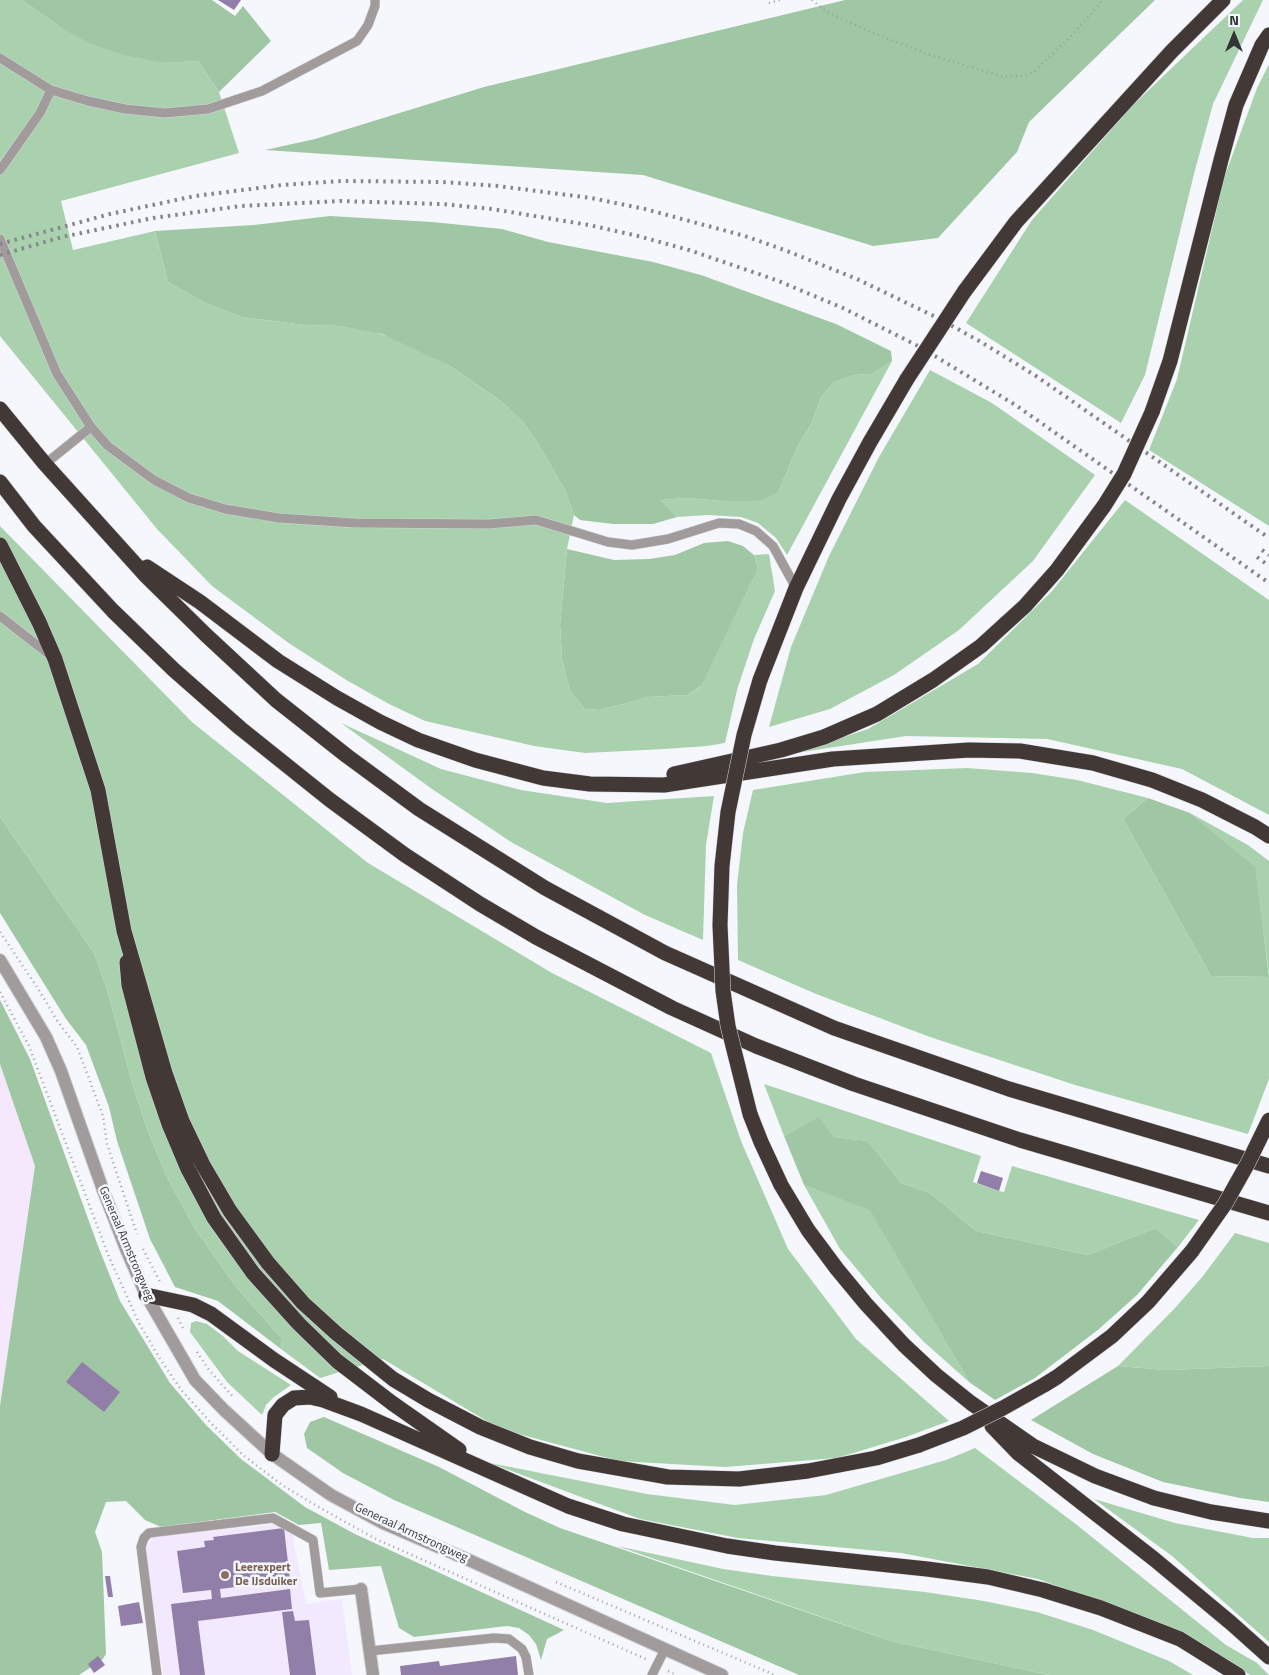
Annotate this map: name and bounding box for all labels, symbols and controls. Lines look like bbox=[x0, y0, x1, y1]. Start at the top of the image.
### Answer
text: N bbox=[1229, 9, 1239, 30]
north arrow bbox=[1209, 10, 1259, 60]
street label: Generaal Armstrongweg bbox=[95, 1185, 157, 1303]
street label: Generaal Armstrongweg bbox=[352, 1500, 470, 1566]
place label: Leerexpert De IJsduiker bbox=[235, 1561, 297, 1589]
marker: Leerexpert De IJsduiker bbox=[219, 1569, 231, 1581]

